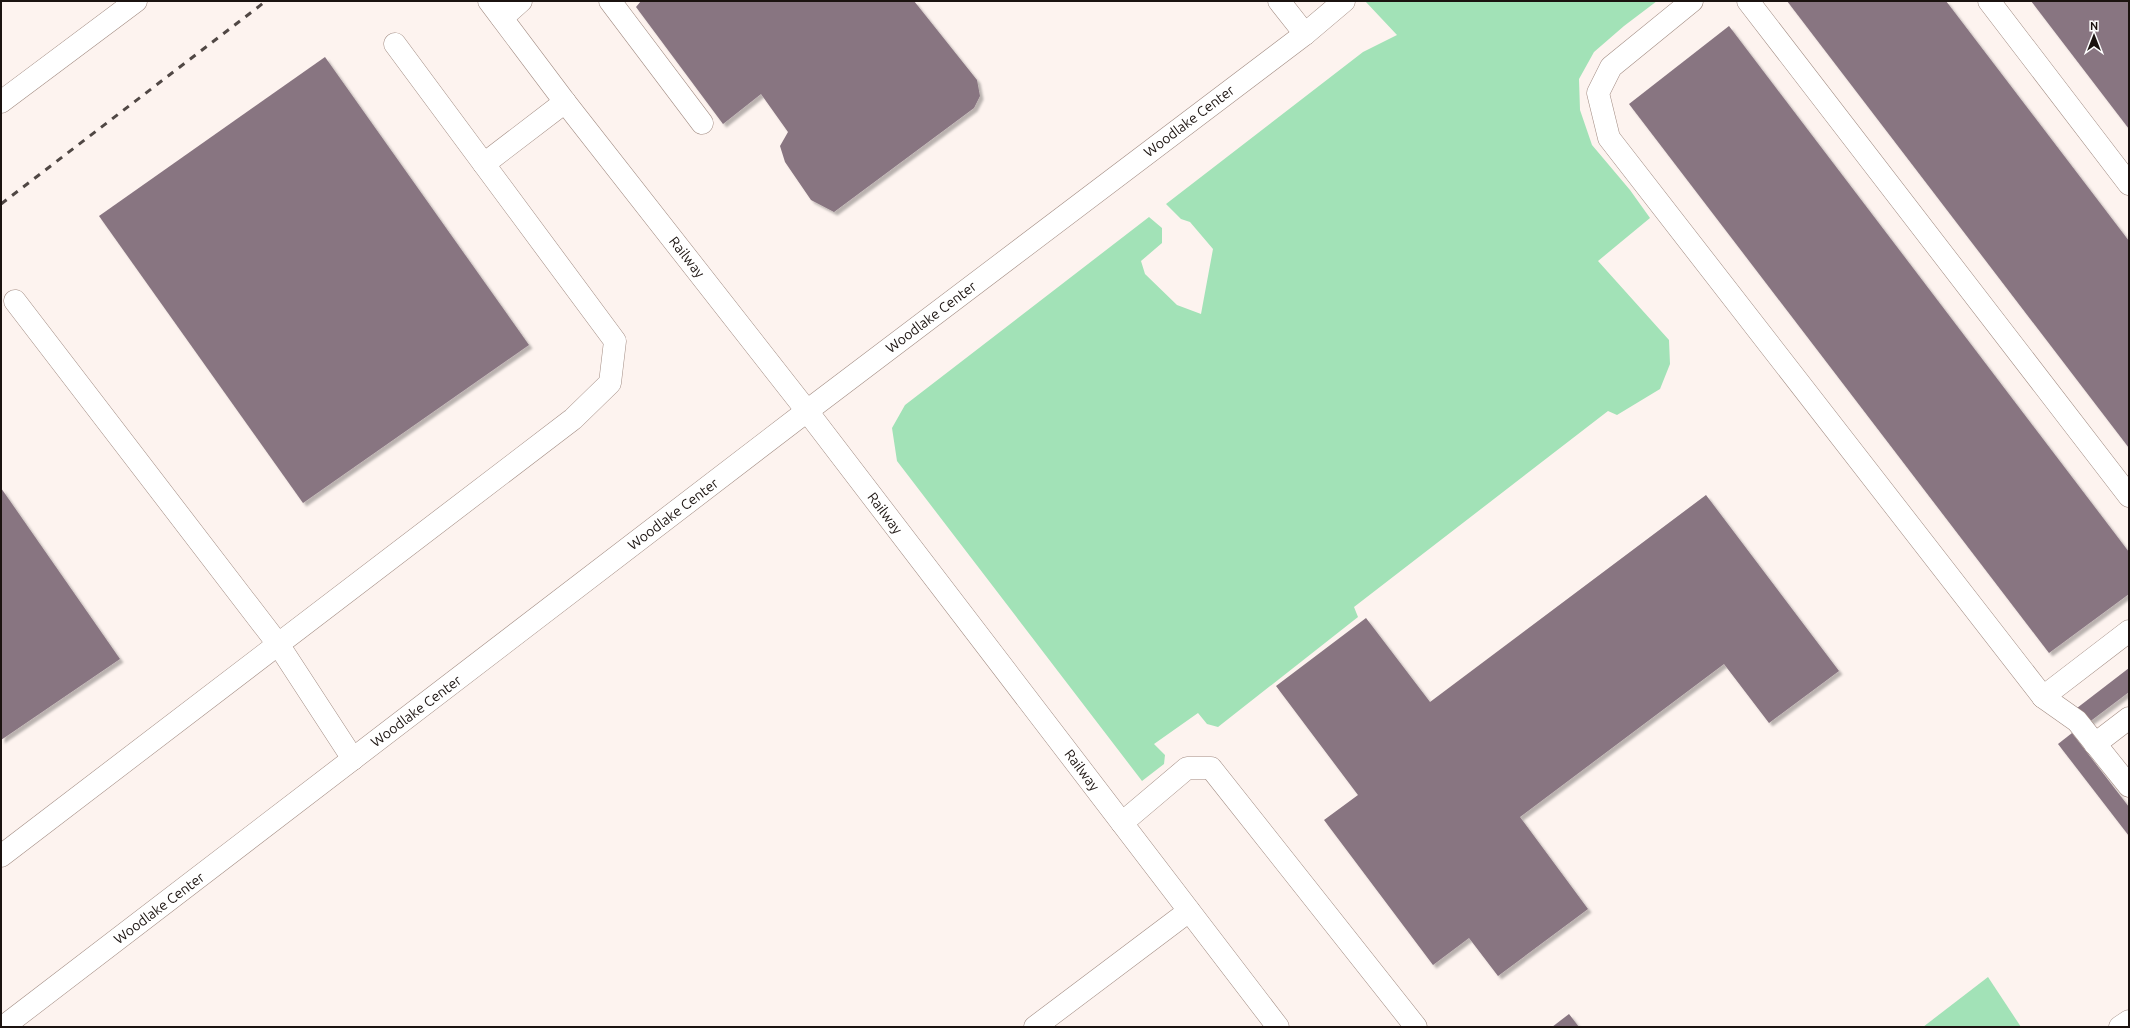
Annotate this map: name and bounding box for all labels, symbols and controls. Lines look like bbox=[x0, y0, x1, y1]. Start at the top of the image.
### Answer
north arrow bbox=[2074, 16, 2114, 56]
text: N bbox=[2090, 20, 2098, 32]
street label: Woodlake Center bbox=[1141, 81, 1238, 160]
street label: Railway bbox=[666, 233, 708, 281]
street label: Woodlake Center bbox=[883, 277, 980, 356]
street label: Woodlake Center bbox=[625, 474, 722, 553]
street label: Railway bbox=[864, 489, 906, 537]
street label: Woodlake Center bbox=[368, 671, 465, 750]
street label: Railway bbox=[1061, 746, 1103, 794]
street label: Woodlake Center bbox=[111, 868, 208, 947]

